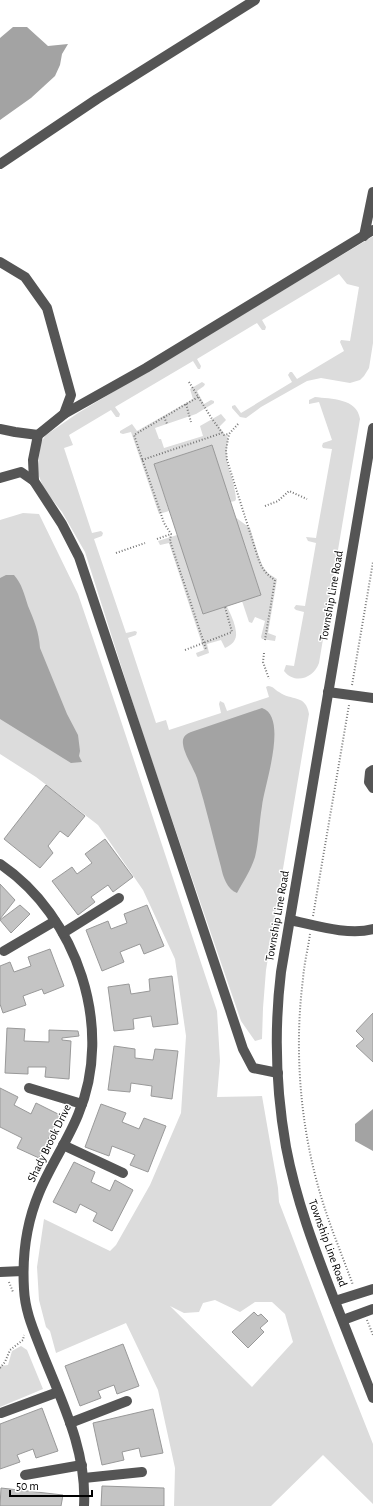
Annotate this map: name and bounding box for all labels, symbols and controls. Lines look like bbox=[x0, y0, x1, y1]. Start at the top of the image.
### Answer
street label: Township Line Road bbox=[317, 550, 345, 642]
street label: Township Line Road bbox=[263, 870, 291, 962]
street label: Shady Brook Drive bbox=[25, 1102, 74, 1184]
street label: Township Line Road bbox=[307, 1198, 349, 1288]
scale bar bbox=[10, 1472, 92, 1498]
text: 50 m bbox=[16, 1480, 39, 1492]

